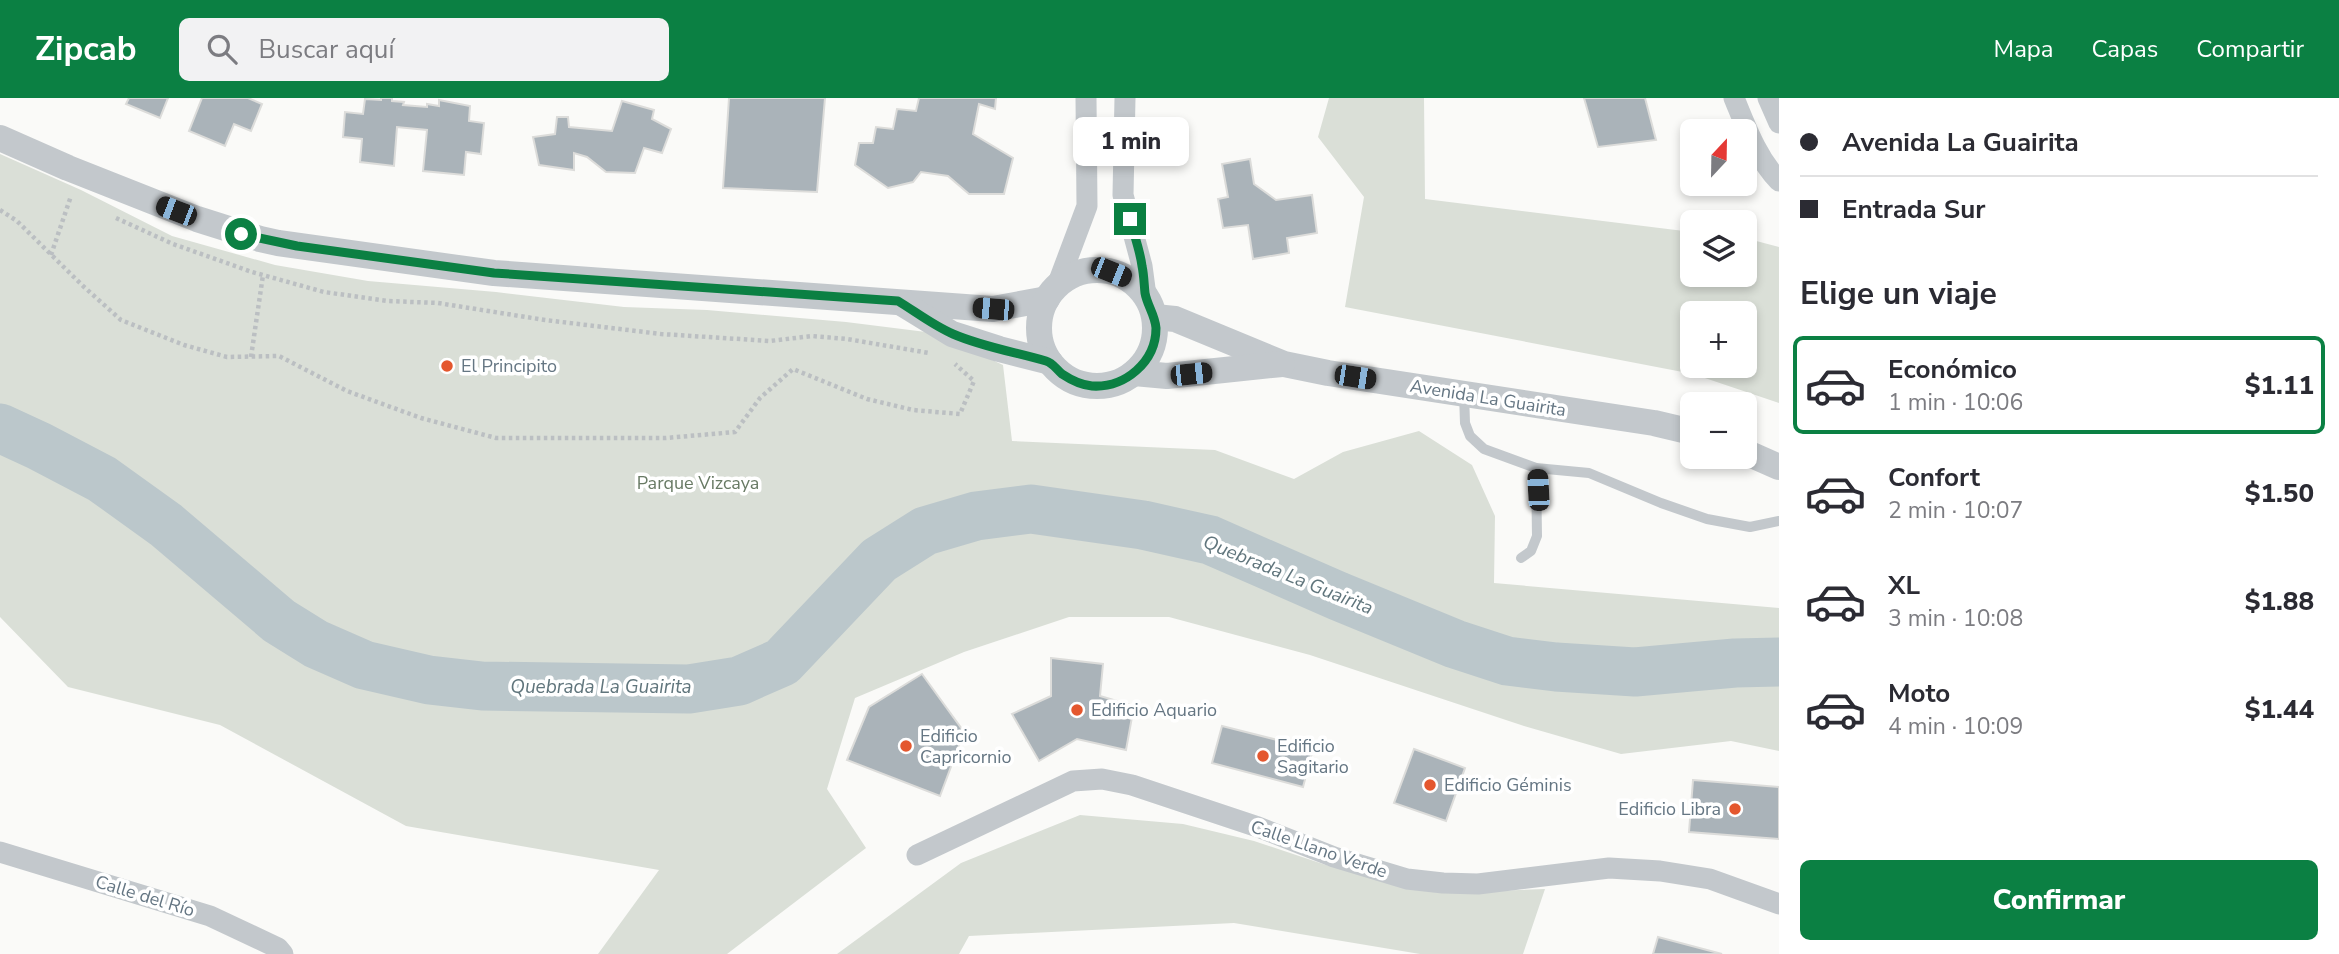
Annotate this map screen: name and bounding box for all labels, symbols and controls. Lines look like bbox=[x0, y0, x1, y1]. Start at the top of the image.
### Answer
search box bbox=[179, 18, 669, 81]
text: Zipcab bbox=[35, 27, 137, 72]
icon: search bbox=[203, 30, 241, 68]
text: Buscar aquí bbox=[259, 32, 394, 67]
text: Mapa bbox=[1994, 33, 2054, 65]
text: Capas bbox=[2092, 33, 2158, 65]
text: Compartir bbox=[2196, 33, 2304, 65]
callout: 1 min bbox=[1072, 117, 1188, 166]
north arrow bbox=[1680, 119, 1757, 196]
map controls bbox=[1680, 119, 1757, 469]
text: Avenida La Guairita bbox=[1842, 125, 2079, 160]
text: 1 min bbox=[1101, 126, 1161, 157]
text: Entrada Sur bbox=[1842, 192, 1986, 227]
car bbox=[153, 194, 200, 228]
route end bbox=[1114, 203, 1146, 235]
button: layers bbox=[1680, 210, 1757, 287]
route start bbox=[225, 218, 257, 250]
car bbox=[1088, 254, 1135, 290]
text: Elige un viaje bbox=[1800, 272, 1997, 315]
car bbox=[972, 297, 1015, 321]
button: + bbox=[1680, 301, 1757, 378]
text: Económico bbox=[1888, 352, 2017, 387]
place label: El Principito bbox=[461, 354, 557, 378]
icon: car bbox=[1804, 354, 1867, 417]
marker: El Principito bbox=[439, 358, 455, 374]
car bbox=[1170, 361, 1213, 387]
car bbox=[1333, 363, 1378, 391]
text: $1.11 bbox=[2245, 368, 2314, 403]
street label: Avenida La Guairita bbox=[1408, 374, 1568, 422]
text: 1 min · 10:06 bbox=[1888, 387, 2023, 418]
button: − bbox=[1680, 392, 1757, 469]
text: Confort bbox=[1888, 460, 1980, 495]
icon: car bbox=[1804, 462, 1867, 525]
car bbox=[1527, 468, 1550, 512]
park label: Parque Vizcaya bbox=[637, 471, 759, 495]
text: $1.50 bbox=[2245, 476, 2314, 511]
text: 2 min · 10:07 bbox=[1888, 495, 2023, 526]
water label: Quebrada La Guairita bbox=[1199, 529, 1377, 621]
text: XL bbox=[1888, 568, 1920, 603]
icon: car bbox=[1804, 570, 1867, 633]
text: $1.88 bbox=[2245, 584, 2314, 619]
text: 3 min · 10:08 bbox=[1888, 603, 2023, 634]
water label: Quebrada La Guairita bbox=[510, 674, 692, 700]
text: Moto bbox=[1888, 676, 1950, 711]
icon: car bbox=[1804, 678, 1867, 741]
text: $1.44 bbox=[2245, 692, 2314, 727]
place label: Edificio Aquario bbox=[1091, 698, 1217, 722]
marker: Edificio Aquario bbox=[1069, 702, 1085, 718]
text: 4 min · 10:09 bbox=[1888, 711, 2023, 742]
place label: Edificio Capricornio bbox=[920, 724, 1012, 769]
place label: Edificio Sagitario bbox=[1277, 734, 1349, 779]
marker: Edificio Capricornio bbox=[898, 738, 914, 754]
marker: Edificio Sagitario bbox=[1255, 748, 1271, 764]
place label: Edificio Géminis bbox=[1444, 773, 1572, 797]
marker: Edificio Géminis bbox=[1422, 777, 1438, 793]
place label: Edificio Libra bbox=[1618, 797, 1721, 821]
marker: Edificio Libra bbox=[1727, 801, 1743, 817]
street label: Calle Llano Verde bbox=[1248, 814, 1390, 884]
button: Confirmar bbox=[1800, 860, 2318, 940]
street label: Calle del Río bbox=[93, 870, 197, 922]

